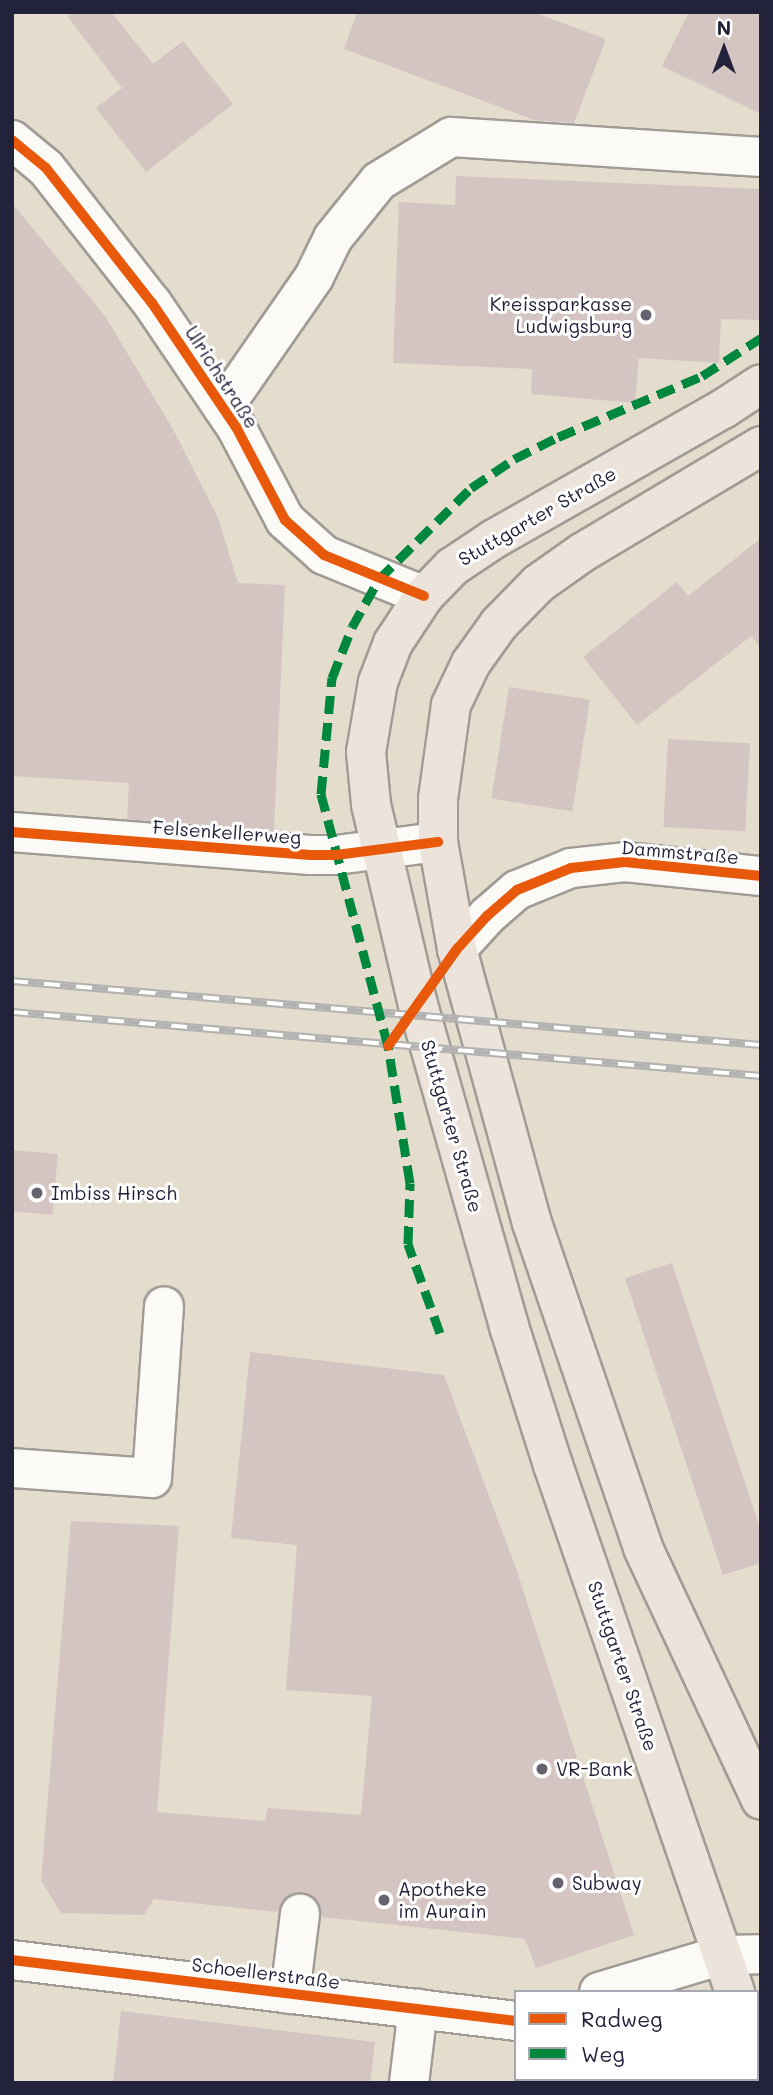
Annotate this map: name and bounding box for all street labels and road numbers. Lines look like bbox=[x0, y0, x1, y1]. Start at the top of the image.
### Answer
street label: Ulrichstraße bbox=[180, 322, 264, 432]
street label: Stuttgarter Straße bbox=[454, 461, 620, 571]
street label: Felsenkellerweg bbox=[152, 815, 302, 849]
street label: Dammstraße bbox=[620, 836, 740, 868]
street label: Stuttgarter Straße bbox=[416, 1037, 488, 1215]
street label: Stuttgarter Straße bbox=[583, 1578, 663, 1754]
street label: Schoellerstraße bbox=[191, 1953, 341, 1993]

